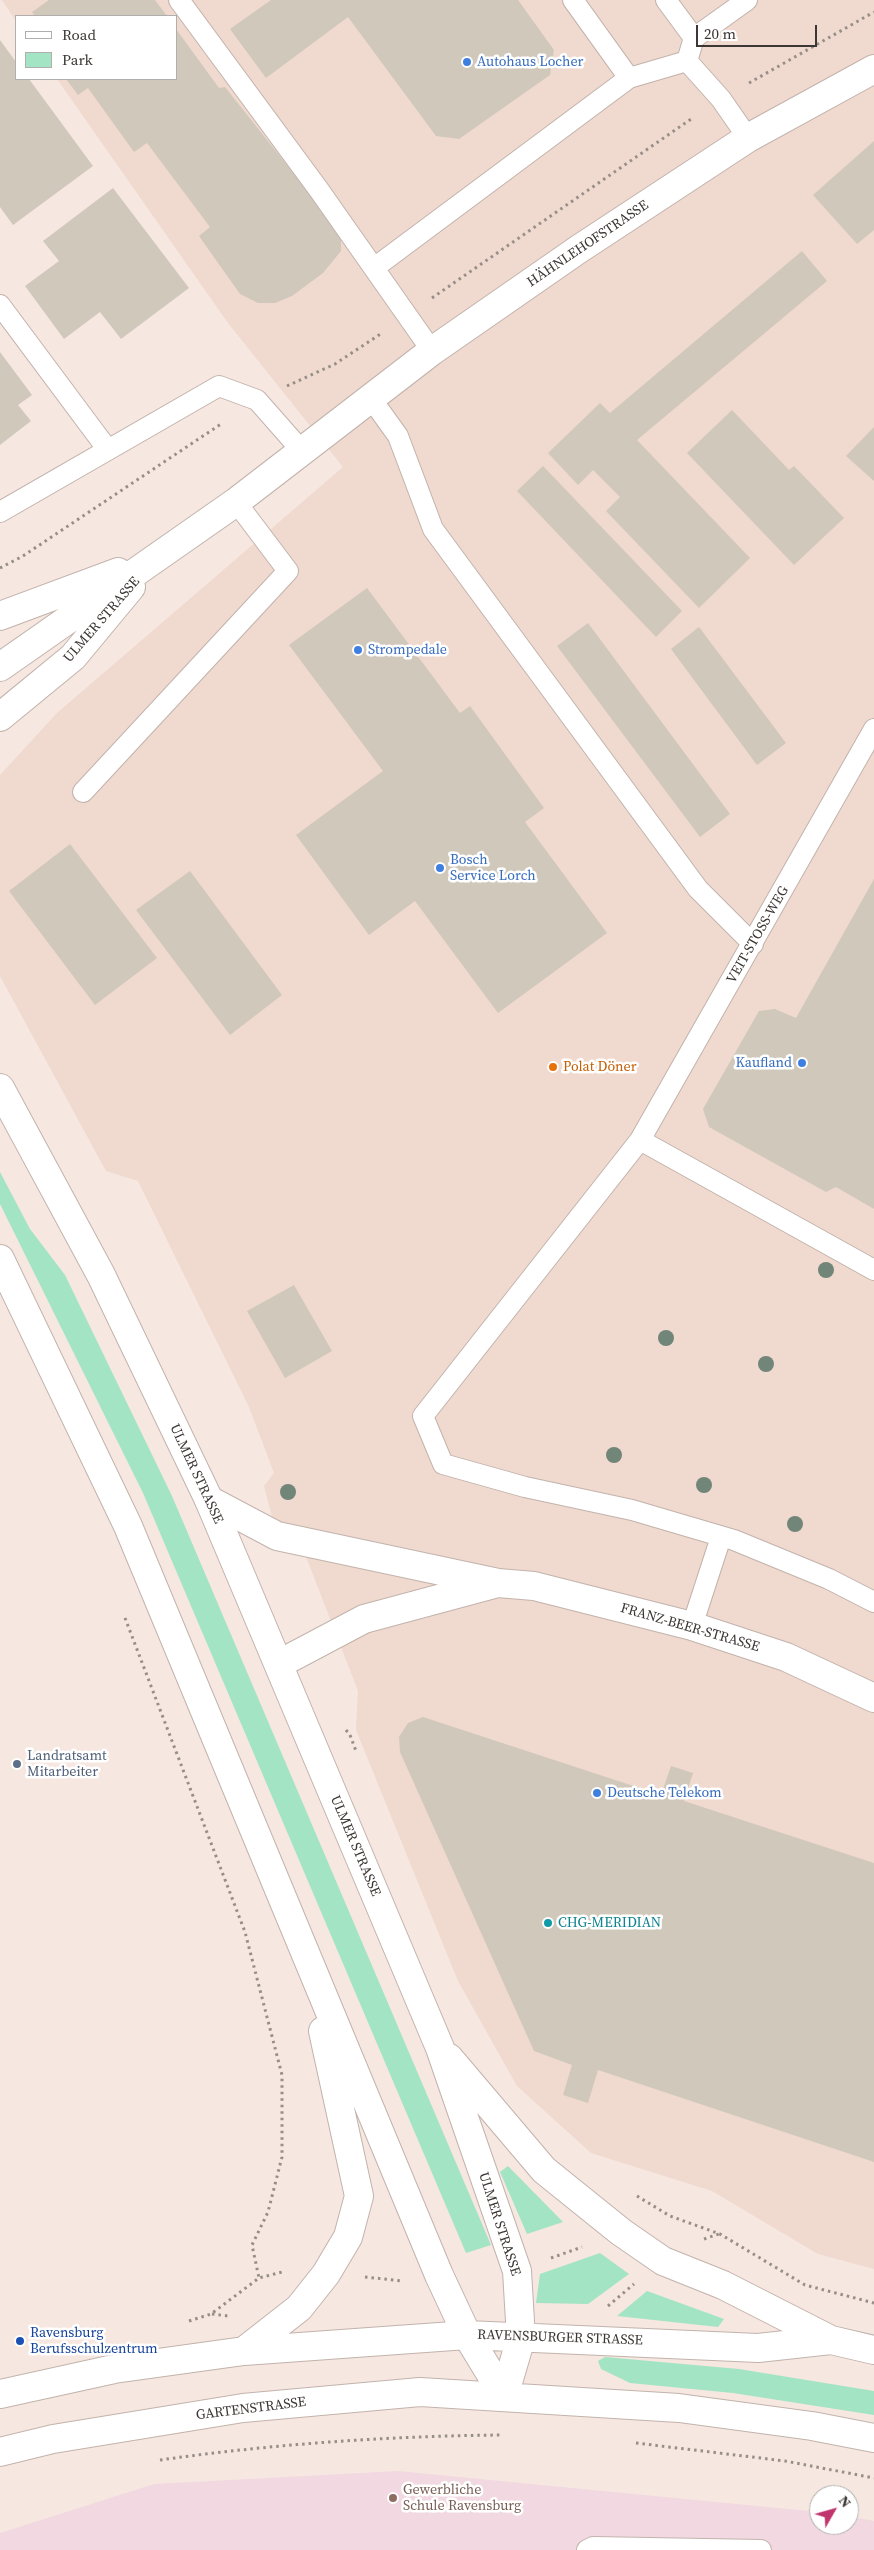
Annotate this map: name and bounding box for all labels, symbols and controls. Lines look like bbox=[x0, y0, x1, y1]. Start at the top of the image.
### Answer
legend bbox=[15, 15, 178, 80]
scale bar bbox=[699, 15, 820, 47]
text: 20 m bbox=[704, 23, 736, 44]
text: Road bbox=[62, 24, 96, 45]
text: Park bbox=[62, 49, 93, 70]
place label: Autohaus Locher bbox=[477, 54, 583, 70]
marker: Autohaus Locher bbox=[461, 56, 473, 68]
street label: HÄHNLEHOFSTRASSE bbox=[524, 197, 652, 291]
street label: ULMER STRASSE bbox=[60, 574, 144, 666]
place label: Strompedale bbox=[368, 642, 447, 658]
marker: Strompedale bbox=[352, 644, 364, 656]
place label: Bosch Service Lorch bbox=[450, 852, 536, 884]
marker: Bosch Service Lorch bbox=[434, 862, 446, 874]
street label: VEIT-STOSS-WEG bbox=[723, 883, 793, 987]
place label: Kaufland bbox=[736, 1055, 792, 1071]
marker: Kaufland bbox=[796, 1057, 808, 1069]
place label: Polat Döner bbox=[563, 1059, 637, 1075]
marker: Polat Döner bbox=[547, 1061, 559, 1073]
street label: ULMER STRASSE bbox=[166, 1421, 226, 1527]
street label: FRANZ-BEER-STRASSE bbox=[618, 1600, 762, 1656]
place label: Landratsamt Mitarbeiter bbox=[27, 1748, 106, 1780]
marker: Landratsamt Mitarbeiter bbox=[11, 1758, 23, 1770]
place label: Deutsche Telekom bbox=[607, 1785, 722, 1801]
marker: Deutsche Telekom bbox=[591, 1787, 603, 1799]
street label: ULMER STRASSE bbox=[326, 1793, 384, 1899]
place label: CHG-MERIDIAN bbox=[558, 1915, 661, 1931]
marker: CHG-MERIDIAN bbox=[542, 1917, 554, 1929]
street label: ULMER STRASSE bbox=[474, 2170, 524, 2278]
place label: Ravensburg Berufsschulzentrum bbox=[30, 2325, 158, 2358]
street label: RAVENSBURGER STRASSE bbox=[477, 2327, 643, 2349]
marker: Ravensburg Berufsschulzentrum bbox=[14, 2335, 26, 2347]
street label: GARTENSTRASSE bbox=[195, 2394, 307, 2424]
place label: Gewerbliche Schule Ravensburg bbox=[403, 2482, 521, 2514]
north arrow bbox=[809, 2485, 859, 2535]
text: N bbox=[834, 2491, 856, 2512]
marker: Gewerbliche Schule Ravensburg bbox=[387, 2492, 399, 2504]

